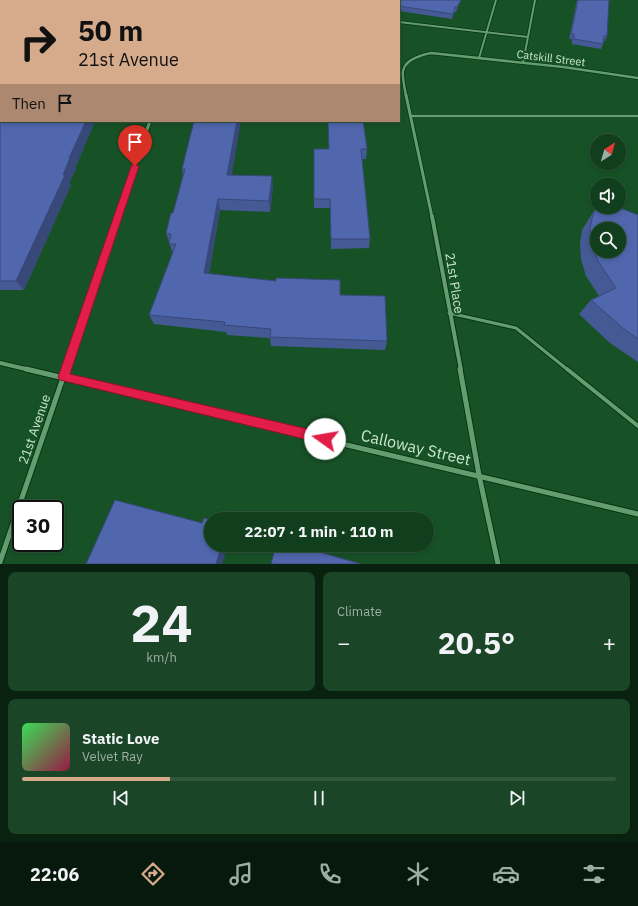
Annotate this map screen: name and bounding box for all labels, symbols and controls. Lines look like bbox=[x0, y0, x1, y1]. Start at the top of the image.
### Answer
text: 50 m bbox=[78, 12, 143, 49]
icon: right bbox=[12, 16, 64, 68]
street label: Catskill Street bbox=[516, 47, 586, 69]
text: 21st Avenue bbox=[78, 48, 179, 71]
icon: arrive bbox=[54, 92, 76, 114]
text: Then bbox=[12, 94, 46, 113]
pin bbox=[118, 125, 152, 166]
icon: arrive bbox=[124, 131, 146, 153]
north arrow bbox=[590, 134, 626, 170]
map controls bbox=[590, 134, 626, 258]
button: sound bbox=[590, 178, 626, 214]
button: search bbox=[590, 222, 626, 258]
street label: 21st Place bbox=[441, 251, 468, 315]
street label: 21st Avenue bbox=[15, 392, 54, 466]
position arrow bbox=[304, 418, 346, 460]
street label: Calloway Street bbox=[359, 425, 473, 469]
speed limit sign: 30 bbox=[12, 500, 64, 552]
text: 22:07 · 1 min · 110 m bbox=[245, 522, 393, 541]
text: 24 bbox=[130, 589, 193, 656]
text: Climate bbox=[337, 603, 382, 620]
text: 20.5° bbox=[438, 623, 515, 662]
text: − bbox=[337, 628, 350, 657]
text: + bbox=[603, 628, 616, 657]
text: km/h bbox=[146, 649, 177, 666]
text: Static Love bbox=[82, 729, 159, 748]
text: Velvet Ray bbox=[82, 748, 143, 765]
icon: previous bbox=[110, 787, 132, 809]
icon: pause bbox=[308, 787, 330, 809]
icon: next bbox=[506, 787, 528, 809]
icon: directions bbox=[139, 860, 167, 888]
icon: music bbox=[227, 860, 255, 888]
icon: phone bbox=[316, 860, 344, 888]
icon: climate bbox=[404, 860, 432, 888]
icon: car bbox=[492, 860, 520, 888]
icon: filters bbox=[580, 860, 608, 888]
text: 22:06 bbox=[30, 863, 79, 886]

